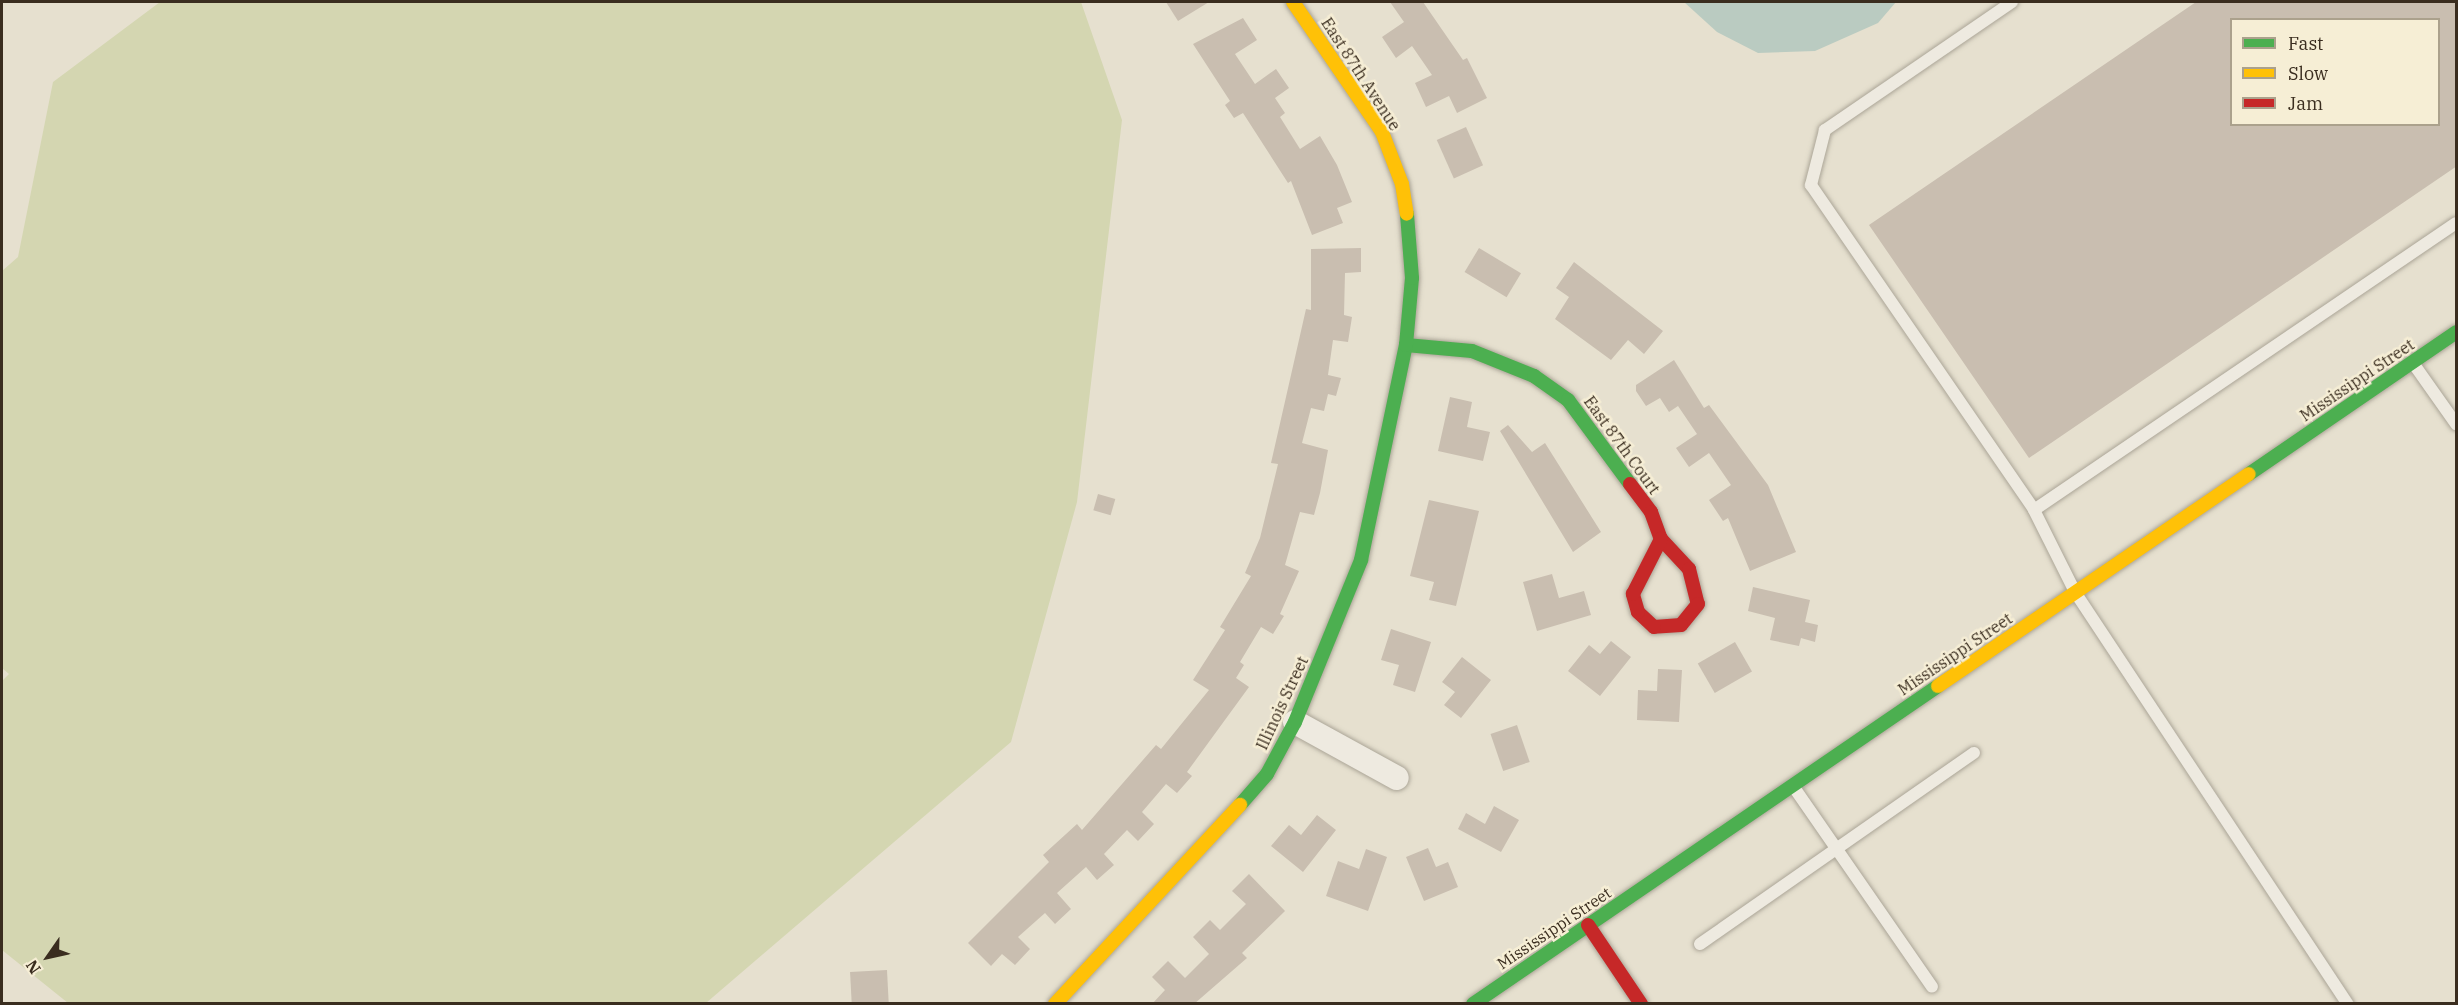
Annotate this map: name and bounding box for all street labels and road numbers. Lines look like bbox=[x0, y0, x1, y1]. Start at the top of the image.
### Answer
street label: East 87th Avenue bbox=[1317, 14, 1405, 134]
street label: Mississippi Street bbox=[2296, 335, 2418, 425]
street label: East 87th Court bbox=[1580, 392, 1664, 498]
street label: Mississippi Street bbox=[1894, 609, 2016, 699]
street label: Illinois Street bbox=[1252, 653, 1312, 753]
street label: Mississippi Street bbox=[1493, 883, 1615, 973]

